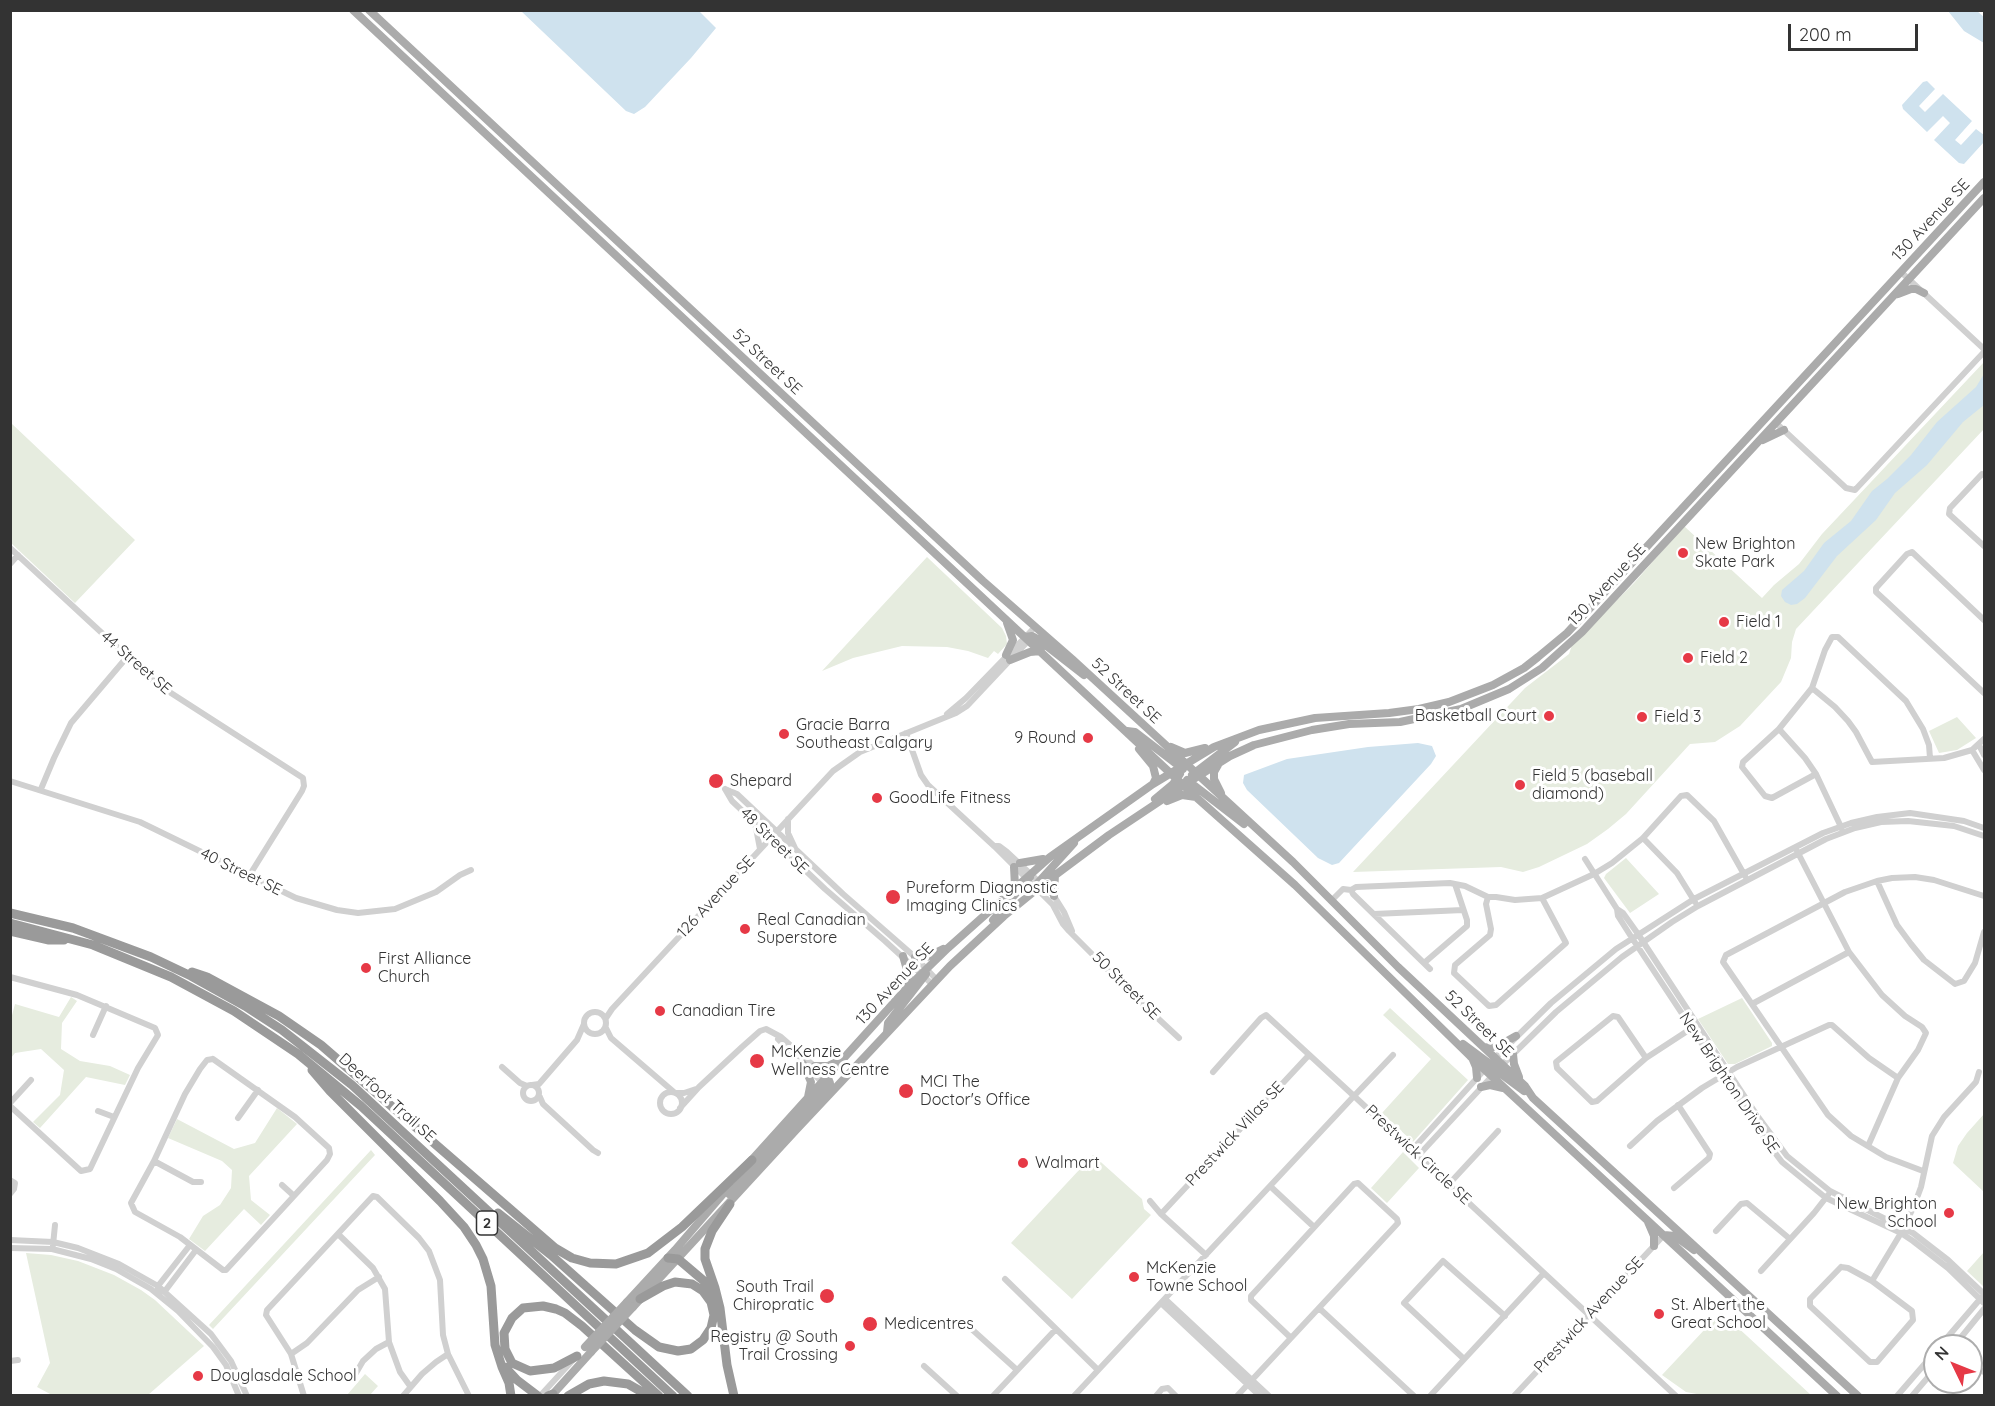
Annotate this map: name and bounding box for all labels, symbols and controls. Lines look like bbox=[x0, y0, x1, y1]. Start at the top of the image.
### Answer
scale bar bbox=[1791, 12, 1922, 50]
text: 200 m bbox=[1799, 23, 1852, 46]
street label: 130 Avenue SE bbox=[1888, 175, 1974, 265]
street label: 52 Street SE bbox=[728, 325, 806, 399]
place label: New Brighton Skate Park bbox=[1695, 534, 1795, 572]
street label: 130 Avenue SE bbox=[1564, 540, 1650, 630]
marker: New Brighton Skate Park bbox=[1676, 546, 1690, 560]
place label: Field 1 bbox=[1736, 612, 1781, 632]
marker: Field 1 bbox=[1717, 615, 1731, 629]
street label: 44 Street SE bbox=[97, 627, 175, 699]
place label: Field 2 bbox=[1700, 648, 1748, 668]
marker: Field 2 bbox=[1681, 651, 1695, 665]
street label: 52 Street SE bbox=[1087, 654, 1165, 728]
place label: Basketball Court bbox=[1415, 706, 1537, 726]
place label: Field 3 bbox=[1654, 707, 1701, 727]
marker: Basketball Court bbox=[1542, 709, 1556, 723]
marker: Field 3 bbox=[1635, 710, 1649, 724]
place label: Gracie Barra Southeast Calgary bbox=[796, 715, 933, 753]
marker: Gracie Barra Southeast Calgary bbox=[777, 727, 791, 741]
place label: 9 Round bbox=[1014, 728, 1076, 748]
marker: 9 Round bbox=[1081, 731, 1095, 745]
place label: Field 5 (baseball diamond) bbox=[1532, 766, 1653, 804]
place label: Shepard bbox=[730, 771, 792, 791]
marker: Shepard bbox=[707, 772, 725, 790]
marker: Field 5 (baseball diamond) bbox=[1513, 778, 1527, 792]
place label: GoodLife Fitness bbox=[889, 788, 1011, 808]
marker: GoodLife Fitness bbox=[870, 791, 884, 805]
street label: 48 Street SE bbox=[736, 804, 812, 878]
street label: 40 Street SE bbox=[197, 844, 285, 900]
street label: 126 Avenue SE bbox=[673, 852, 759, 942]
place label: Pureform Diagnostic Imaging Clinics bbox=[906, 878, 1058, 916]
marker: Pureform Diagnostic Imaging Clinics bbox=[884, 888, 902, 906]
place label: Real Canadian Superstore bbox=[757, 910, 866, 948]
marker: Real Canadian Superstore bbox=[738, 922, 752, 936]
street label: 130 Avenue SE bbox=[852, 939, 938, 1029]
street label: 50 Street SE bbox=[1088, 948, 1164, 1024]
place label: First Alliance Church bbox=[378, 949, 471, 987]
marker: First Alliance Church bbox=[359, 961, 373, 975]
street label: 52 Street SE bbox=[1441, 986, 1517, 1062]
place label: Canadian Tire bbox=[672, 1001, 775, 1021]
marker: Canadian Tire bbox=[653, 1004, 667, 1018]
street label: New Brighton Drive SE bbox=[1675, 1009, 1783, 1157]
place label: McKenzie Wellness Centre bbox=[771, 1042, 889, 1080]
street label: Deerfoot Trail SE bbox=[334, 1049, 440, 1147]
marker: McKenzie Wellness Centre bbox=[748, 1052, 766, 1070]
place label: MCI The Doctor's Office bbox=[920, 1072, 1030, 1110]
street label: Prestwick Villas SE bbox=[1182, 1078, 1288, 1190]
marker: MCI The Doctor's Office bbox=[897, 1082, 915, 1100]
street label: Prestwick Circle SE bbox=[1361, 1101, 1475, 1209]
place label: Walmart bbox=[1035, 1153, 1100, 1173]
marker: Walmart bbox=[1016, 1156, 1030, 1170]
place label: New Brighton School bbox=[1837, 1194, 1937, 1232]
marker: New Brighton School bbox=[1942, 1206, 1956, 1220]
road number: 2 bbox=[476, 1211, 498, 1235]
street label: Prestwick Avenue SE bbox=[1530, 1253, 1648, 1377]
place label: McKenzie Towne School bbox=[1146, 1258, 1247, 1296]
marker: McKenzie Towne School bbox=[1127, 1270, 1141, 1284]
place label: South Trail Chiropratic bbox=[733, 1277, 814, 1315]
marker: South Trail Chiropratic bbox=[818, 1287, 836, 1305]
place label: St. Albert the Great School bbox=[1671, 1295, 1766, 1333]
marker: St. Albert the Great School bbox=[1652, 1307, 1666, 1321]
place label: Medicentres bbox=[884, 1314, 974, 1334]
marker: Medicentres bbox=[861, 1315, 879, 1333]
place label: Registry @ South Trail Crossing bbox=[710, 1327, 838, 1365]
north arrow bbox=[1923, 1334, 1983, 1394]
marker: Registry @ South Trail Crossing bbox=[843, 1339, 857, 1353]
text: N bbox=[1930, 1342, 1953, 1364]
place label: Douglasdale School bbox=[210, 1366, 357, 1386]
marker: Douglasdale School bbox=[191, 1369, 205, 1383]

